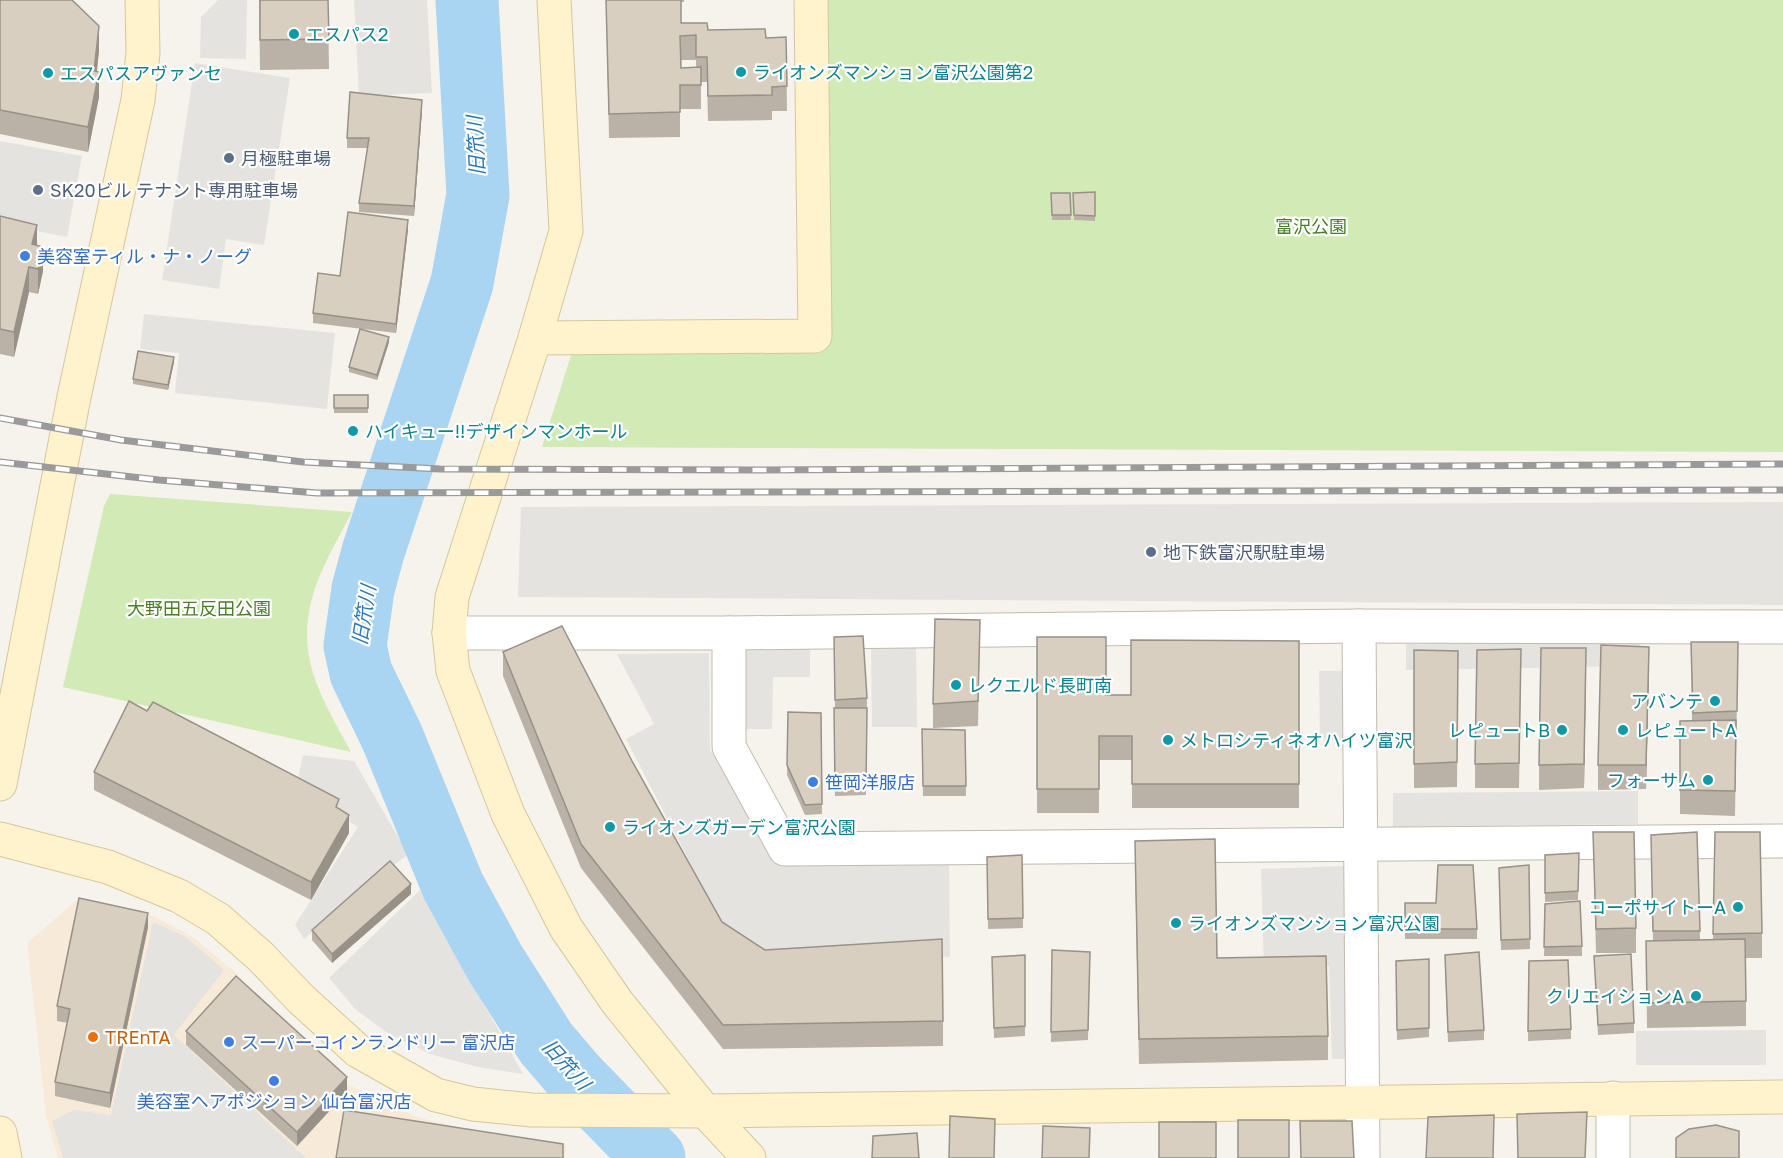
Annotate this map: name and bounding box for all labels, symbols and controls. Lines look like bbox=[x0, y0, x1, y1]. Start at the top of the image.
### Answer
place label: エスパス2 bbox=[306, 23, 388, 45]
marker: エスパス2 bbox=[287, 27, 301, 41]
place label: ライオンズマンション富沢公園第2 bbox=[753, 61, 1033, 83]
place label: エスパスアヴァンセ bbox=[60, 62, 222, 84]
marker: ライオンズマンション富沢公園第2 bbox=[734, 65, 748, 79]
marker: エスパスアヴァンセ bbox=[41, 66, 55, 80]
water label: 旧笊川 bbox=[461, 113, 489, 177]
place label: 月極駐車場 bbox=[241, 147, 331, 169]
marker: 月極駐車場 bbox=[222, 151, 236, 165]
place label: SK20ビル テナント専用駐車場 bbox=[50, 179, 298, 201]
marker: SK20ビル テナント専用駐車場 bbox=[31, 183, 45, 197]
park label: 富沢公園 bbox=[1275, 215, 1347, 237]
place label: 美容室ティル・ナ・ノーグ bbox=[37, 245, 252, 267]
marker: 美容室ティル・ナ・ノーグ bbox=[18, 249, 32, 263]
place label: ハイキュー!!デザインマンホール bbox=[365, 420, 627, 442]
marker: ハイキュー!!デザインマンホール bbox=[346, 424, 360, 438]
place label: 地下鉄富沢駅駐車場 bbox=[1163, 541, 1325, 563]
marker: 地下鉄富沢駅駐車場 bbox=[1144, 545, 1158, 559]
water label: 旧笊川 bbox=[346, 582, 380, 647]
park label: 大野田五反田公園 bbox=[127, 597, 271, 619]
place label: レクエルド長町南 bbox=[968, 674, 1112, 696]
marker: レクエルド長町南 bbox=[949, 678, 963, 692]
place label: アバンテ bbox=[1631, 690, 1703, 712]
marker: アバンテ bbox=[1708, 694, 1722, 708]
place label: レピュートB bbox=[1448, 719, 1550, 741]
place label: レピュートA bbox=[1635, 719, 1737, 741]
marker: レピュートB bbox=[1555, 723, 1569, 737]
marker: レピュートA bbox=[1616, 723, 1630, 737]
place label: メトロシティネオハイツ富沢 bbox=[1180, 729, 1413, 751]
marker: メトロシティネオハイツ富沢 bbox=[1161, 733, 1175, 747]
place label: フォーサム bbox=[1607, 769, 1696, 791]
place label: 笹岡洋服店 bbox=[825, 771, 915, 793]
marker: フォーサム bbox=[1701, 773, 1715, 787]
marker: 笹岡洋服店 bbox=[806, 775, 820, 789]
place label: ライオンズガーデン富沢公園 bbox=[622, 816, 856, 838]
marker: ライオンズガーデン富沢公園 bbox=[603, 820, 617, 834]
place label: コーポサイトーA bbox=[1588, 896, 1726, 918]
marker: コーポサイトーA bbox=[1731, 900, 1745, 914]
place label: ライオンズマンション富沢公園 bbox=[1188, 912, 1440, 934]
marker: ライオンズマンション富沢公園 bbox=[1169, 916, 1183, 930]
place label: クリエイションA bbox=[1546, 985, 1684, 1007]
marker: クリエイションA bbox=[1689, 989, 1703, 1003]
place label: TREnTA bbox=[105, 1026, 171, 1048]
marker: TREnTA bbox=[86, 1030, 100, 1044]
place label: スーパーコインランドリー 富沢店 bbox=[241, 1031, 515, 1053]
water label: 旧笊川 bbox=[538, 1034, 597, 1096]
marker: スーパーコインランドリー 富沢店 bbox=[222, 1035, 236, 1049]
marker: 美容室ヘアポジション 仙台富沢店 bbox=[267, 1074, 281, 1088]
place label: 美容室ヘアポジション 仙台富沢店 bbox=[137, 1090, 411, 1112]

